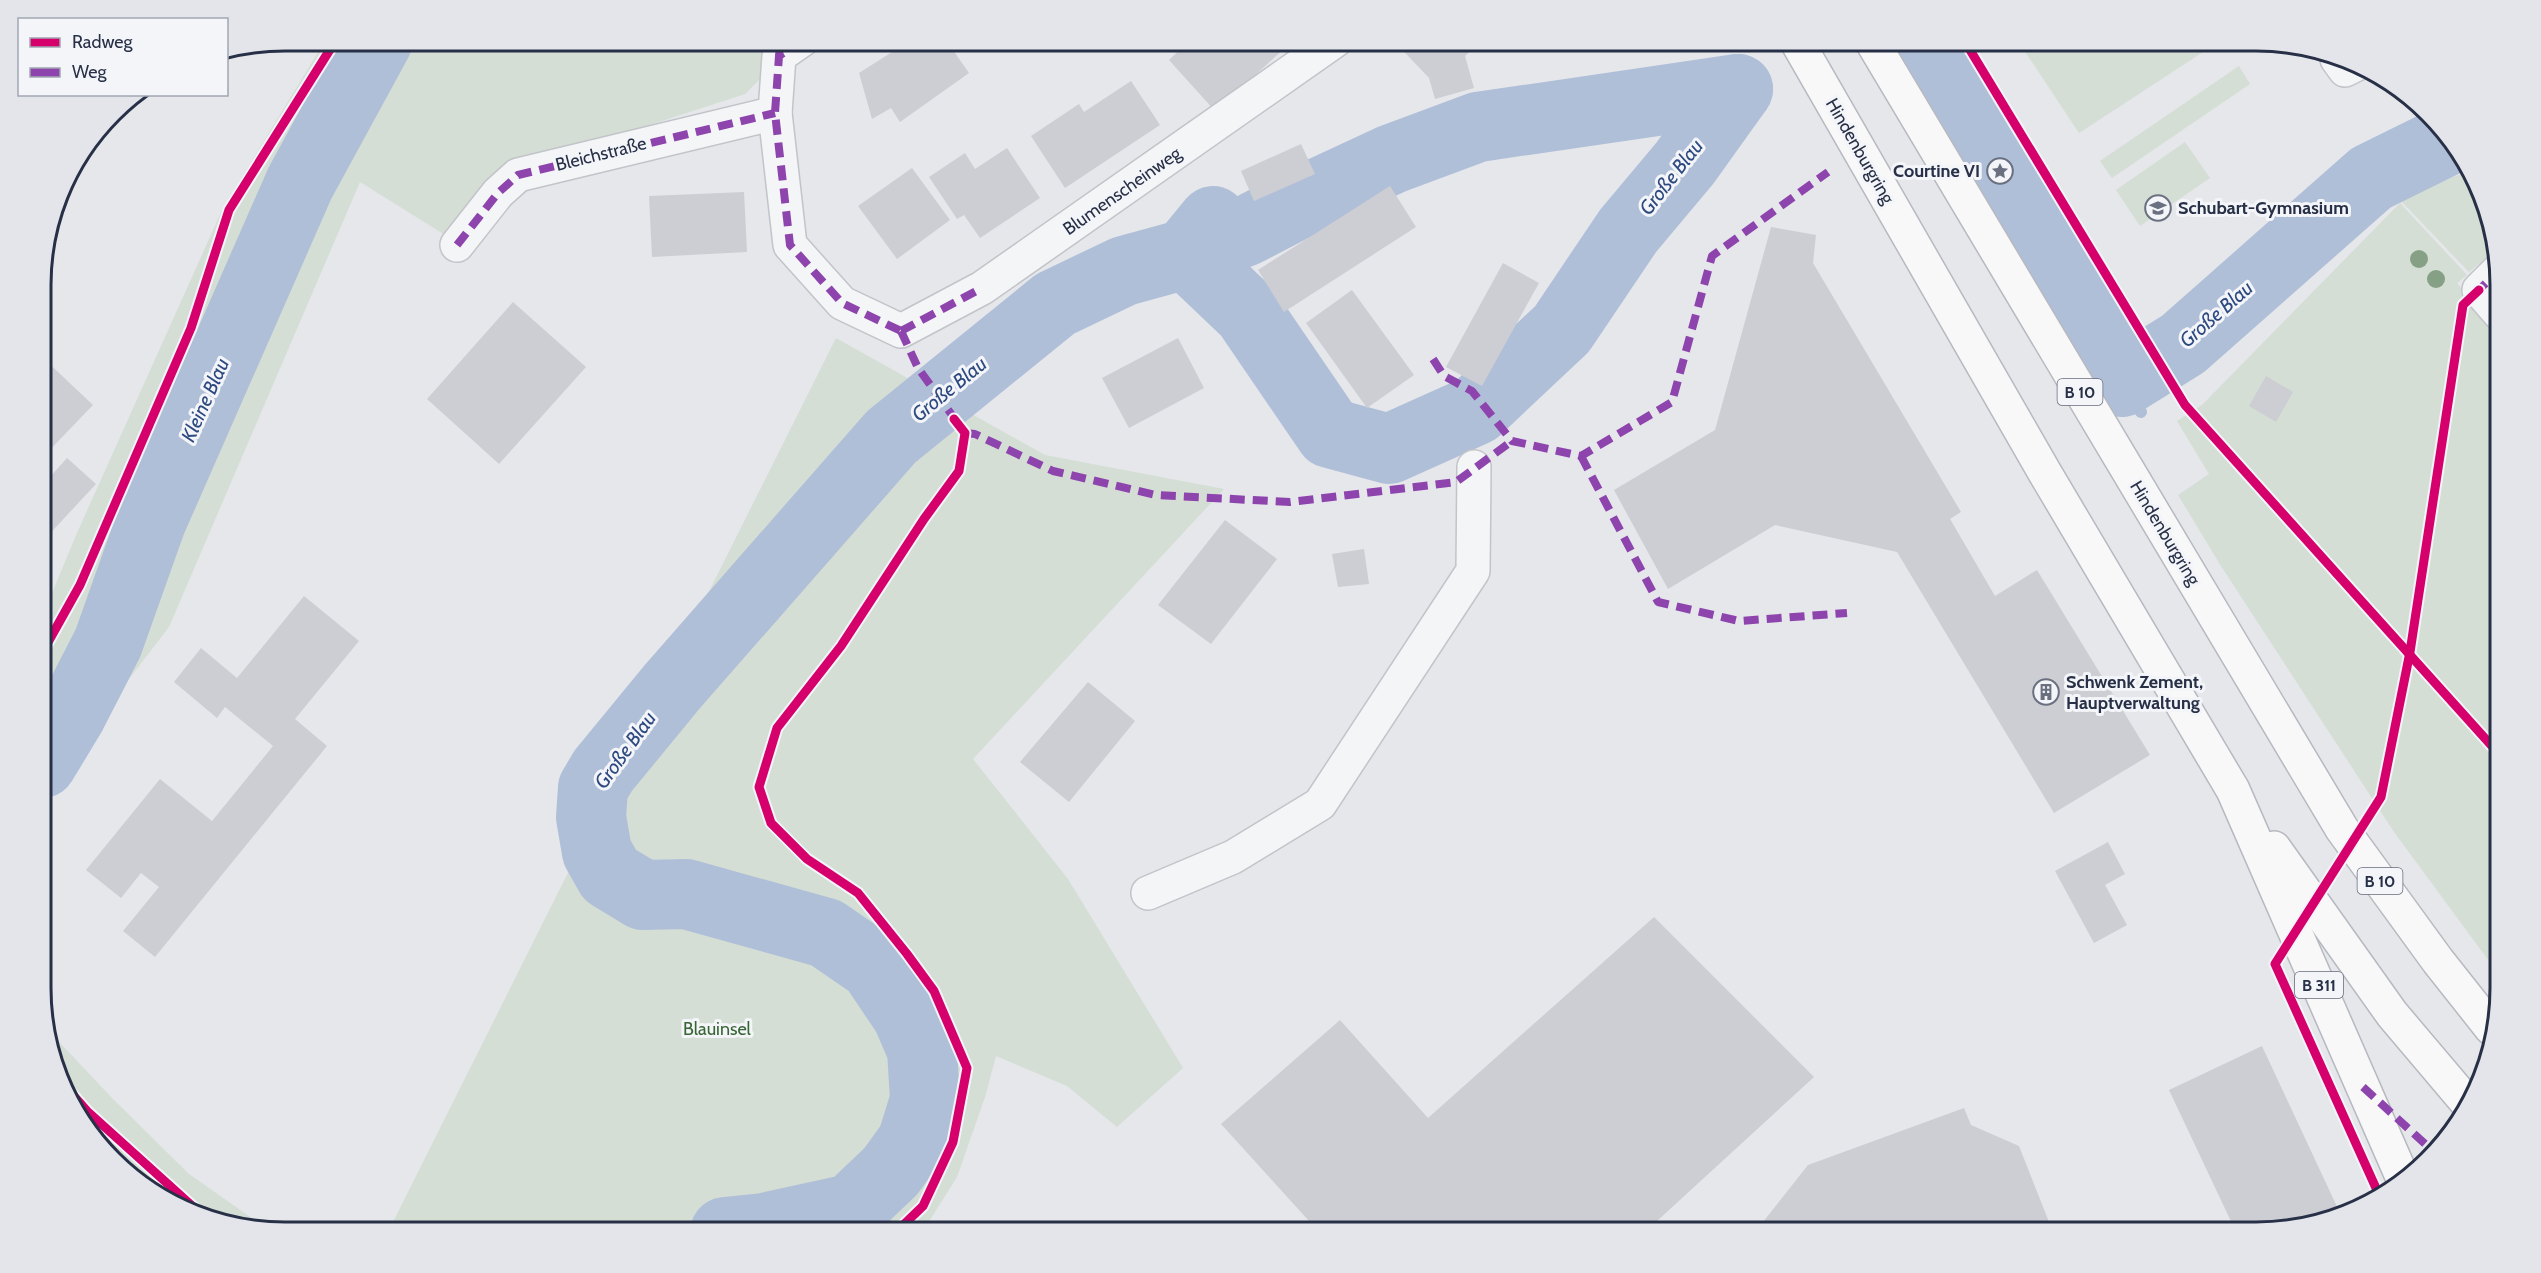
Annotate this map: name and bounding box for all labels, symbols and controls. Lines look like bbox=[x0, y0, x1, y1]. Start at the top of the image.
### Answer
legend bbox=[18, 18, 228, 96]
text: Radweg bbox=[72, 31, 134, 53]
text: Weg bbox=[72, 61, 108, 83]
street label: Hindenburgring bbox=[1821, 94, 1900, 209]
street label: Bleichstraße bbox=[553, 132, 649, 176]
water label: Große Blau bbox=[1634, 134, 1708, 220]
street label: Blumenscheinweg bbox=[1059, 142, 1186, 240]
place icon: Courtine VI bbox=[1985, 156, 2015, 186]
place label: Courtine VI bbox=[1893, 160, 1980, 182]
school or university icon: Schubart-Gymnasium bbox=[2143, 193, 2173, 223]
place label: Schubart-Gymnasium bbox=[2178, 197, 2349, 219]
water label: Große Blau bbox=[2174, 276, 2258, 352]
water label: Große Blau bbox=[907, 352, 991, 426]
water label: Kleine Blau bbox=[176, 354, 234, 445]
road number: B 10 bbox=[2058, 379, 2102, 405]
street label: Hindenburgring bbox=[2125, 477, 2205, 590]
place label: Schwenk Zement, Hauptverwaltung bbox=[2066, 671, 2203, 714]
building icon: Schwenk Zement, Hauptverwaltung bbox=[2031, 677, 2061, 707]
water label: Große Blau bbox=[589, 707, 661, 793]
road number: B 10 bbox=[2358, 868, 2402, 894]
road number: B 311 bbox=[2295, 972, 2343, 998]
park label: Blauinsel bbox=[683, 1018, 752, 1040]

